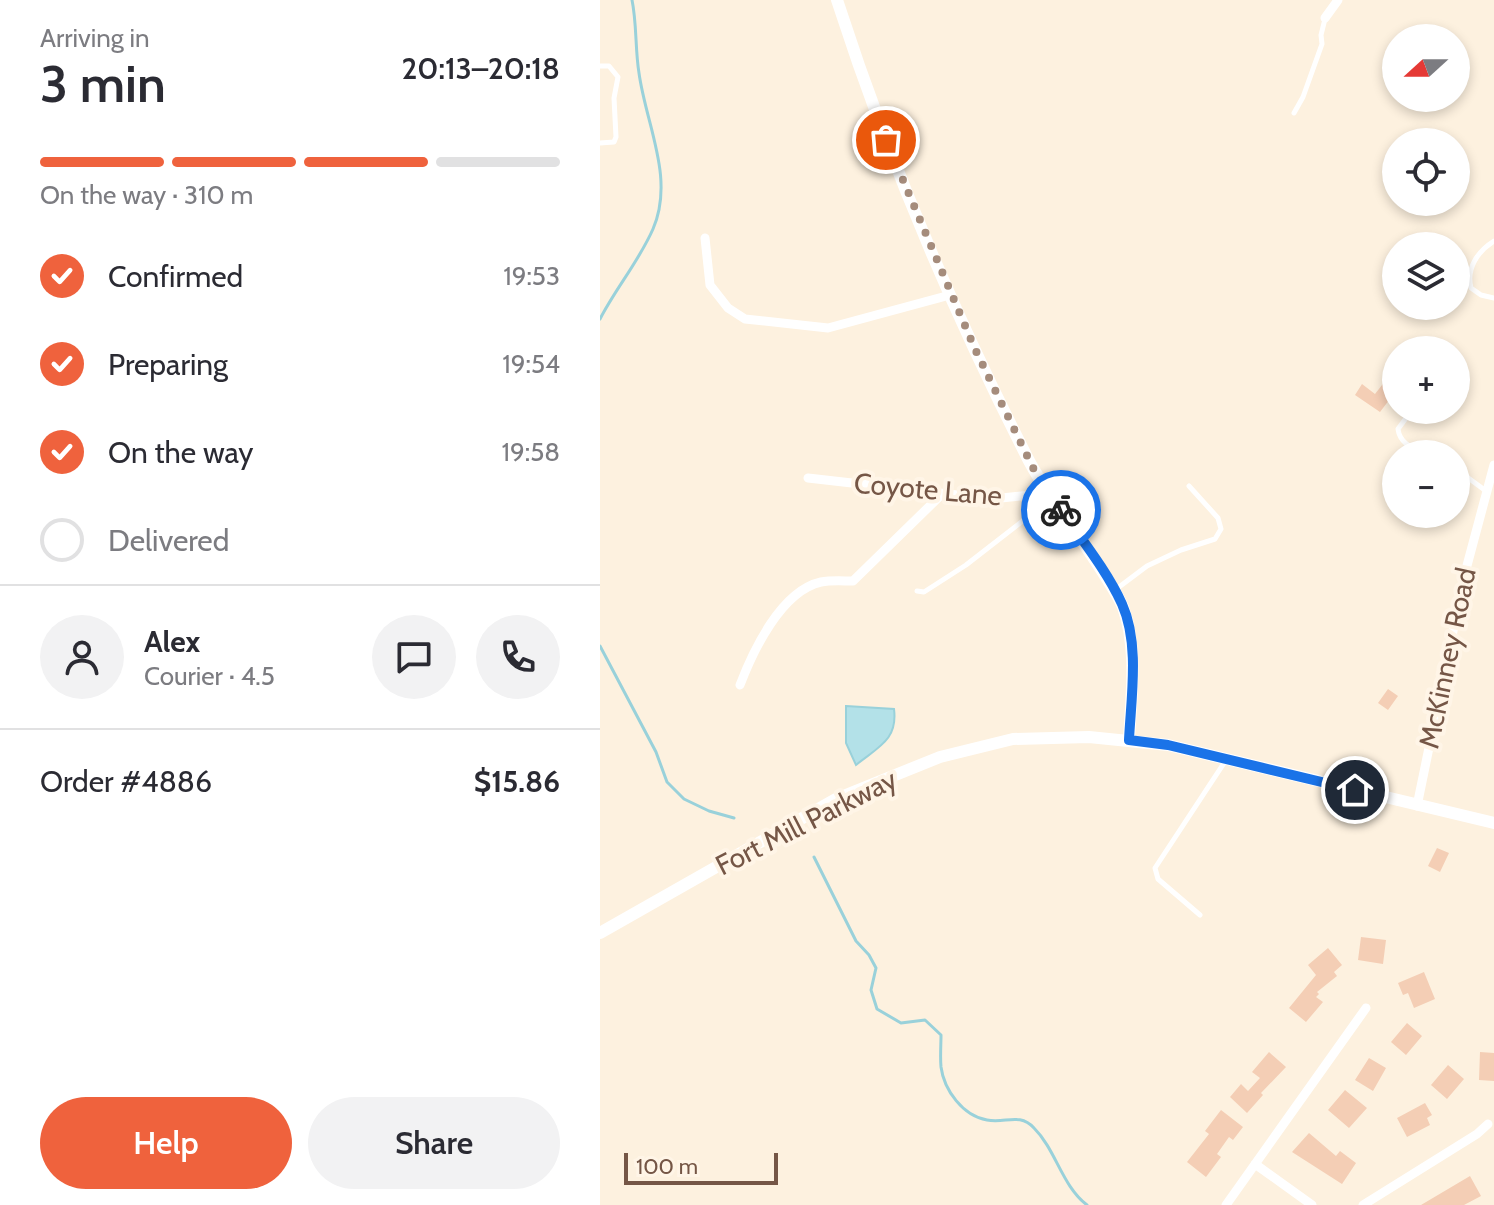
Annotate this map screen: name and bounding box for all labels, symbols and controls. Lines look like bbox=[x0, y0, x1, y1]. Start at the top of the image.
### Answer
text: Arriving in bbox=[40, 22, 150, 54]
north arrow bbox=[1382, 24, 1470, 112]
map controls bbox=[1382, 24, 1470, 528]
text: 20:13–20:18 bbox=[402, 50, 560, 87]
text: 3 min bbox=[40, 52, 166, 115]
pin bbox=[852, 106, 920, 174]
icon: bag bbox=[864, 118, 908, 162]
button: locate bbox=[1382, 128, 1470, 216]
text: On the way · 310 m bbox=[40, 179, 253, 211]
button: layers bbox=[1382, 232, 1470, 320]
icon: check bbox=[40, 254, 84, 298]
text: Confirmed bbox=[108, 258, 243, 295]
text: 19:53 bbox=[503, 260, 560, 292]
button: + bbox=[1382, 336, 1470, 424]
icon: check bbox=[40, 342, 84, 386]
text: Preparing bbox=[108, 346, 228, 383]
text: 19:54 bbox=[502, 348, 560, 380]
icon: check bbox=[40, 430, 84, 474]
text: On the way bbox=[108, 434, 253, 471]
text: 19:58 bbox=[502, 436, 560, 468]
button: − bbox=[1382, 440, 1470, 528]
street label: Coyote Lane bbox=[853, 466, 1003, 512]
courier bbox=[1021, 470, 1101, 550]
icon: bike bbox=[1039, 488, 1083, 532]
text: Delivered bbox=[108, 522, 229, 559]
street label: McKinney Road bbox=[1411, 564, 1483, 752]
button: person bbox=[40, 615, 124, 699]
button: chat bbox=[372, 615, 456, 699]
button: phone bbox=[476, 615, 560, 699]
text: Alex bbox=[144, 623, 200, 660]
text: Courier · 4.5 bbox=[144, 660, 275, 692]
pin bbox=[1321, 756, 1389, 824]
street label: Fort Mill Parkway bbox=[710, 762, 902, 882]
text: Order #4886 bbox=[40, 763, 212, 800]
text: $15.86 bbox=[474, 763, 560, 800]
icon: home bbox=[1333, 768, 1377, 812]
button: Help bbox=[40, 1097, 292, 1189]
button: Share bbox=[308, 1097, 560, 1189]
scale bar bbox=[624, 1149, 778, 1185]
text: 100 m bbox=[636, 1153, 698, 1180]

